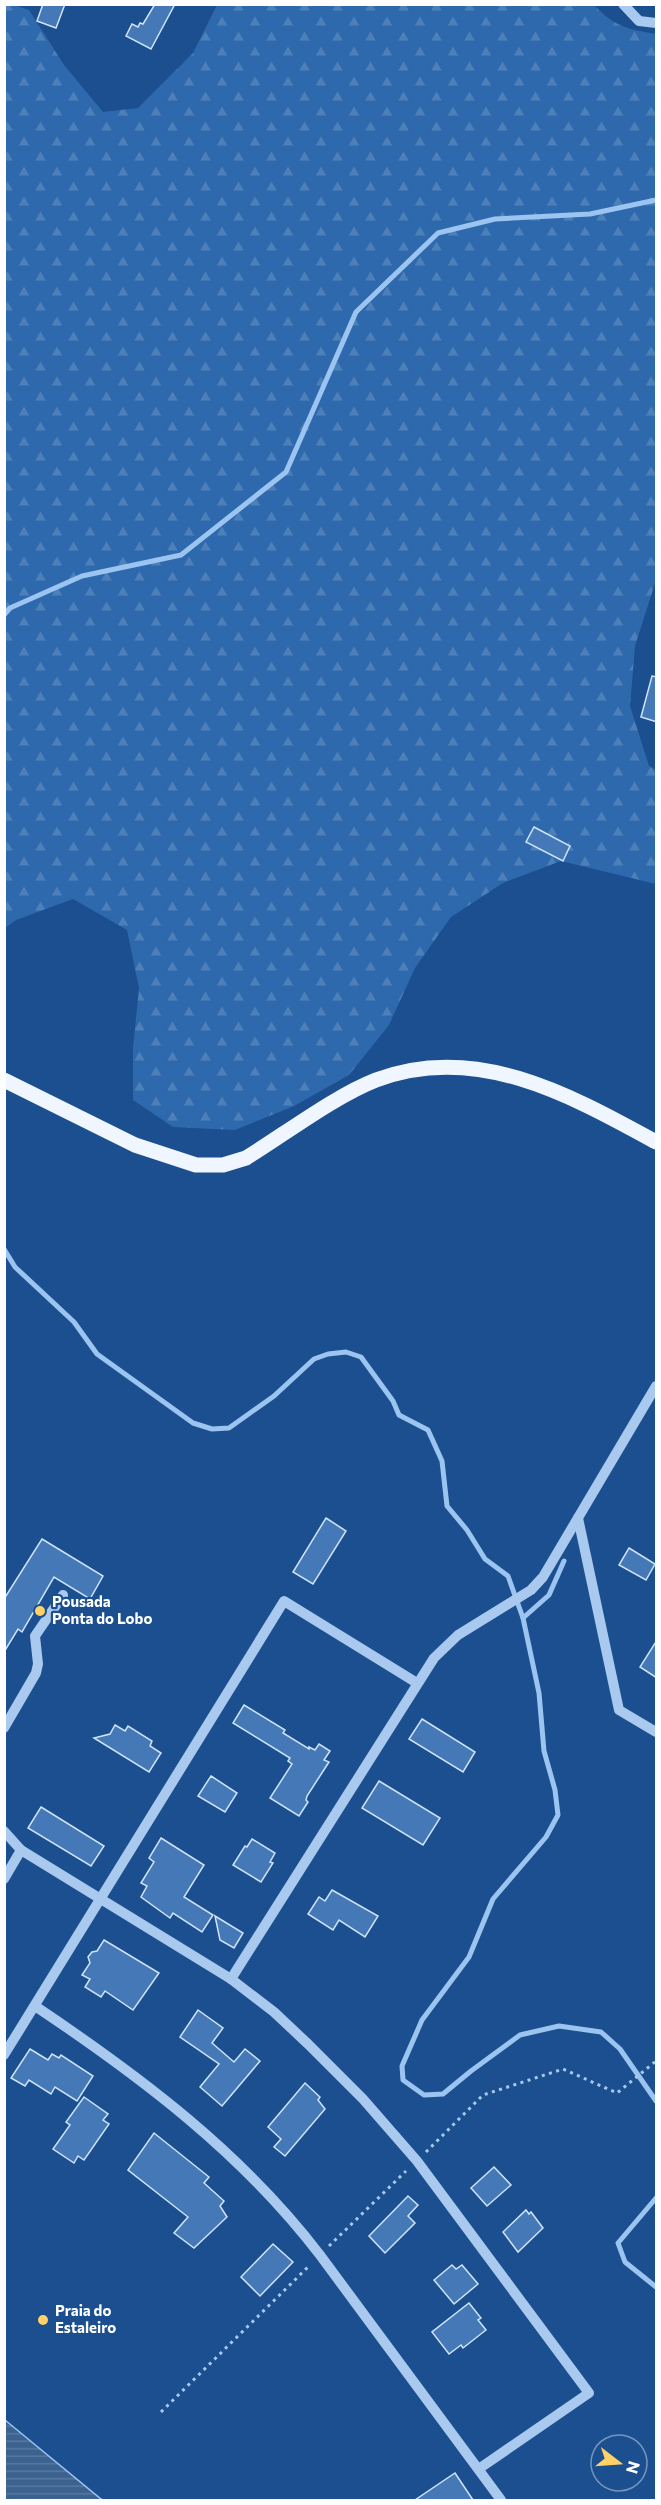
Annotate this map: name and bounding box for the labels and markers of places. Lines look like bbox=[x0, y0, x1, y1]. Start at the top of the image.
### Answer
place label: Pousada Ponta do Lobo bbox=[52, 1592, 152, 1627]
marker: Pousada Ponta do Lobo bbox=[33, 1604, 47, 1618]
place label: Praia do Estaleiro bbox=[55, 2301, 116, 2336]
marker: Praia do Estaleiro bbox=[36, 2313, 50, 2327]

